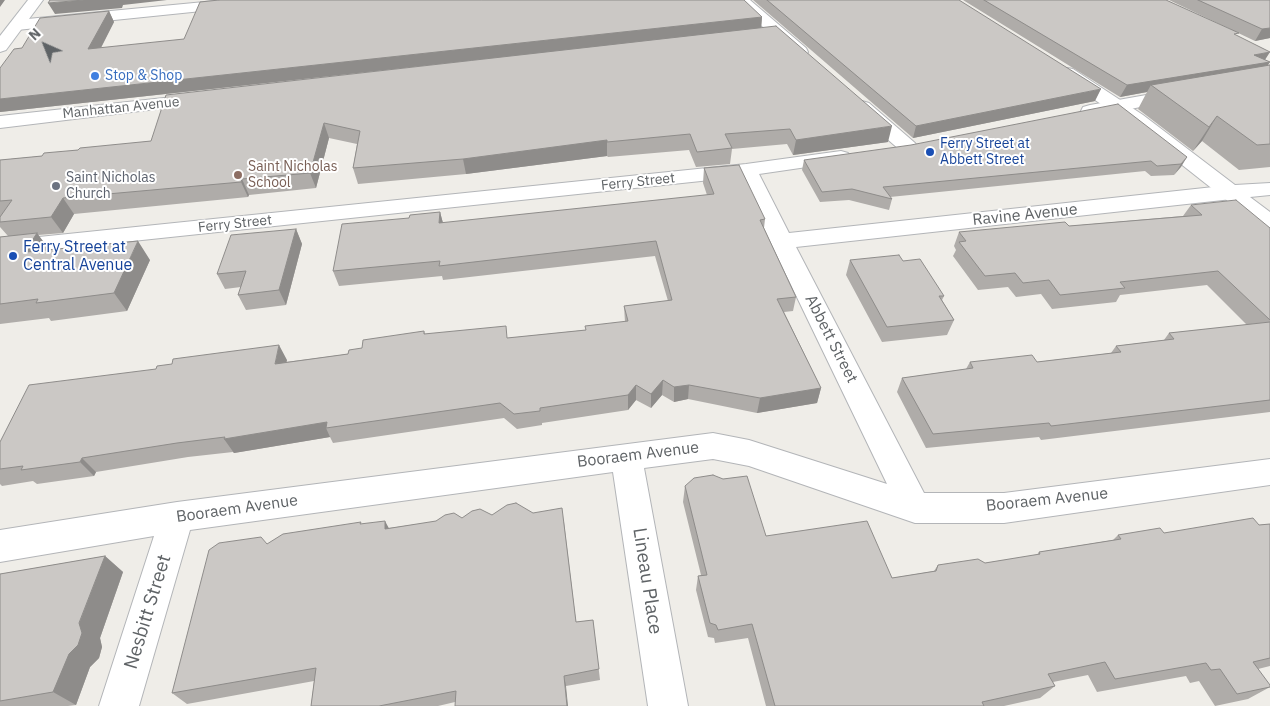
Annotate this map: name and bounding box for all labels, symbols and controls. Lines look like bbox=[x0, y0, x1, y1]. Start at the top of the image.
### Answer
north arrow bbox=[20, 20, 70, 70]
text: N bbox=[25, 24, 44, 44]
place label: Stop & Shop bbox=[105, 68, 182, 84]
marker: Stop & Shop bbox=[89, 70, 101, 82]
street label: Manhattan Avenue bbox=[62, 94, 180, 122]
place label: Ferry Street at Abbett Street bbox=[940, 136, 1030, 168]
marker: Ferry Street at Abbett Street bbox=[924, 146, 936, 158]
place label: Saint Nicholas School bbox=[248, 159, 338, 192]
marker: Saint Nicholas School bbox=[232, 169, 244, 181]
place label: Saint Nicholas Church bbox=[66, 170, 156, 202]
street label: Ferry Street bbox=[600, 170, 676, 194]
marker: Saint Nicholas Church bbox=[50, 180, 62, 192]
street label: Ravine Avenue bbox=[972, 200, 1078, 230]
street label: Ferry Street bbox=[197, 212, 273, 236]
place label: Ferry Street at Central Avenue bbox=[23, 237, 132, 275]
marker: Ferry Street at Central Avenue bbox=[7, 250, 19, 262]
street label: Abbett Street bbox=[801, 292, 861, 386]
street label: Booraem Avenue bbox=[576, 438, 700, 472]
street label: Booraem Avenue bbox=[985, 484, 1109, 516]
street label: Booraem Avenue bbox=[175, 491, 299, 527]
street label: Lineau Place bbox=[627, 526, 667, 636]
street label: Nesbitt Street bbox=[120, 552, 176, 672]

